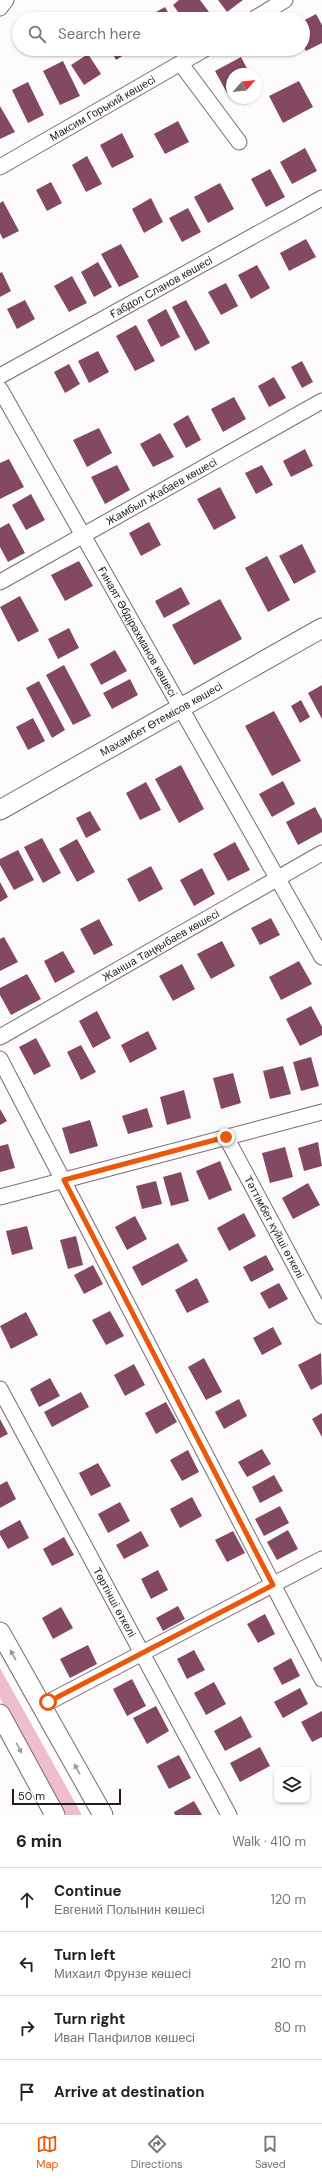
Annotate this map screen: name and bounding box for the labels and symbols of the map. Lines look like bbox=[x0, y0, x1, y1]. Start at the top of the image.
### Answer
north arrow bbox=[226, 68, 262, 104]
street label: Максим Горький көшесі bbox=[47, 72, 158, 144]
street label: Ғабдол Сланов көшесі bbox=[107, 253, 215, 321]
street label: Жамбыл Жабаев көшесі bbox=[103, 455, 219, 528]
street label: Ғинаят Әбдірахманов көшесі bbox=[95, 564, 180, 699]
street label: Махамбет Өтемісов көшесі bbox=[97, 679, 225, 759]
street label: Жанша Таңқыбаев көшесі bbox=[100, 906, 222, 984]
route end bbox=[217, 1128, 235, 1146]
street label: Тәттімбет күйші өткелі bbox=[241, 1173, 307, 1281]
street label: Төртінші өткелі bbox=[90, 1565, 139, 1640]
one-way arrow bbox=[10, 1650, 16, 1661]
route start bbox=[39, 1693, 57, 1711]
one-way arrow bbox=[15, 1742, 22, 1754]
one-way arrow bbox=[73, 1763, 80, 1775]
scale bar bbox=[12, 1787, 121, 1806]

